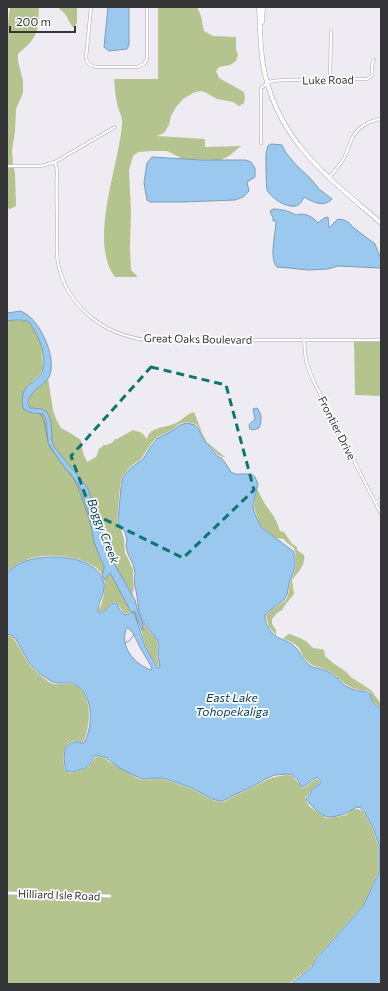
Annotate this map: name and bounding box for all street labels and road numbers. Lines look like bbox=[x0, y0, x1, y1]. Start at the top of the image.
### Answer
street label: Luke Road bbox=[302, 73, 354, 86]
street label: Great Oaks Boulevard bbox=[144, 331, 252, 346]
street label: Frontier Drive bbox=[316, 394, 359, 462]
street label: Hilliard Isle Road bbox=[18, 887, 100, 902]

